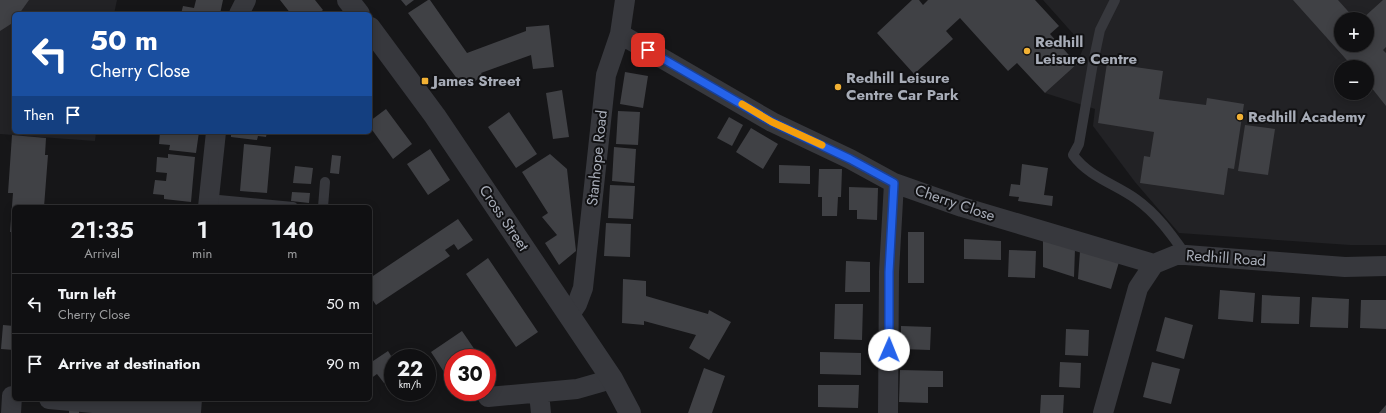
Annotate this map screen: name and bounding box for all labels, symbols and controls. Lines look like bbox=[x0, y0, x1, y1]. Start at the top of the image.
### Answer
map controls bbox=[1334, 12, 1374, 100]
button: + bbox=[1334, 12, 1374, 52]
text: 50 m bbox=[90, 20, 158, 61]
icon: left bbox=[24, 28, 76, 80]
place label: Redhill Leisure Centre bbox=[1035, 31, 1138, 70]
pin bbox=[631, 33, 665, 67]
icon: arrive bbox=[637, 39, 659, 61]
marker: Redhill Leisure Centre bbox=[1022, 46, 1032, 56]
text: Cherry Close bbox=[90, 58, 190, 84]
button: − bbox=[1334, 60, 1374, 100]
place label: Redhill Leisure Centre Car Park bbox=[846, 67, 959, 106]
place label: James Street bbox=[430, 70, 521, 92]
marker: James Street bbox=[420, 76, 430, 86]
marker: Redhill Leisure Centre Car Park bbox=[833, 82, 843, 92]
text: Then bbox=[24, 104, 54, 126]
icon: arrive bbox=[62, 104, 84, 126]
place label: Redhill Academy bbox=[1248, 106, 1365, 128]
street label: Stanhope Road bbox=[581, 109, 613, 207]
marker: Redhill Academy bbox=[1235, 112, 1245, 122]
street label: Cherry Close bbox=[912, 179, 998, 227]
street label: Cross Street bbox=[474, 180, 535, 256]
text: 21:35 bbox=[70, 212, 134, 247]
text: 1 bbox=[196, 212, 208, 247]
text: 140 bbox=[271, 212, 314, 247]
text: Arrival bbox=[84, 244, 120, 263]
text: min bbox=[192, 244, 212, 263]
text: m bbox=[287, 244, 297, 263]
street label: Redhill Road bbox=[1185, 244, 1267, 272]
text: Turn left bbox=[58, 283, 116, 305]
icon: left bbox=[24, 293, 46, 315]
text: 50 m bbox=[326, 293, 360, 315]
text: Cherry Close bbox=[58, 305, 130, 324]
position arrow bbox=[868, 329, 910, 371]
speed limit sign: 30 bbox=[444, 349, 496, 401]
icon: arrive bbox=[24, 353, 46, 375]
text: Arrive at destination bbox=[58, 353, 200, 375]
text: 90 m bbox=[326, 353, 360, 375]
text: 22 bbox=[397, 355, 423, 384]
text: km/h bbox=[399, 377, 421, 392]

